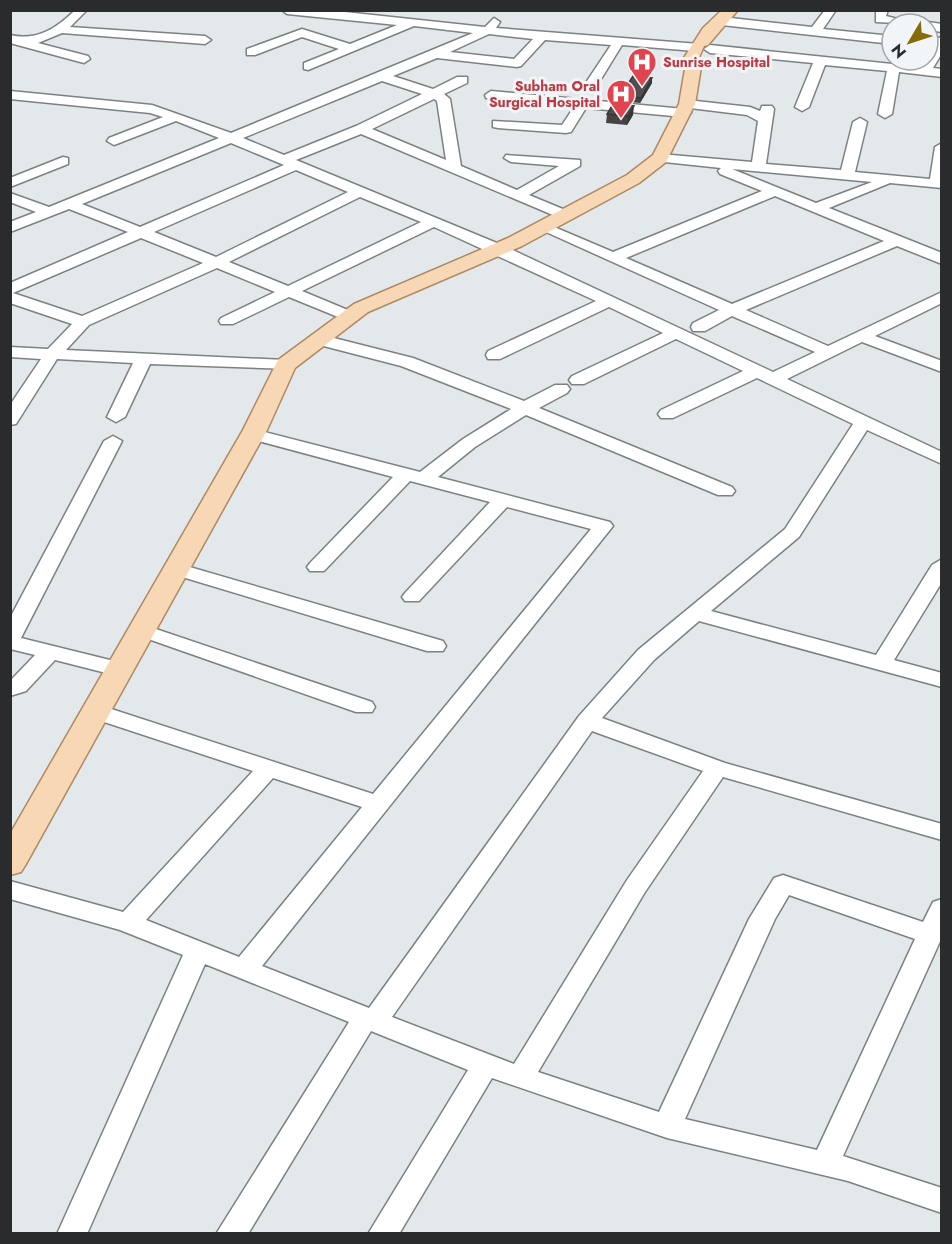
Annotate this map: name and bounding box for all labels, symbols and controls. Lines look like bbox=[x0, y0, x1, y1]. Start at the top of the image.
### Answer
north arrow bbox=[880, 12, 940, 72]
text: N bbox=[886, 39, 912, 63]
hospital icon: Sunrise Hospital bbox=[626, 46, 658, 88]
place label: Sunrise Hospital bbox=[663, 52, 770, 72]
place label: Subham Oral Surgical Hospital bbox=[489, 76, 600, 112]
hospital icon: Subham Oral Surgical Hospital bbox=[605, 78, 637, 120]

